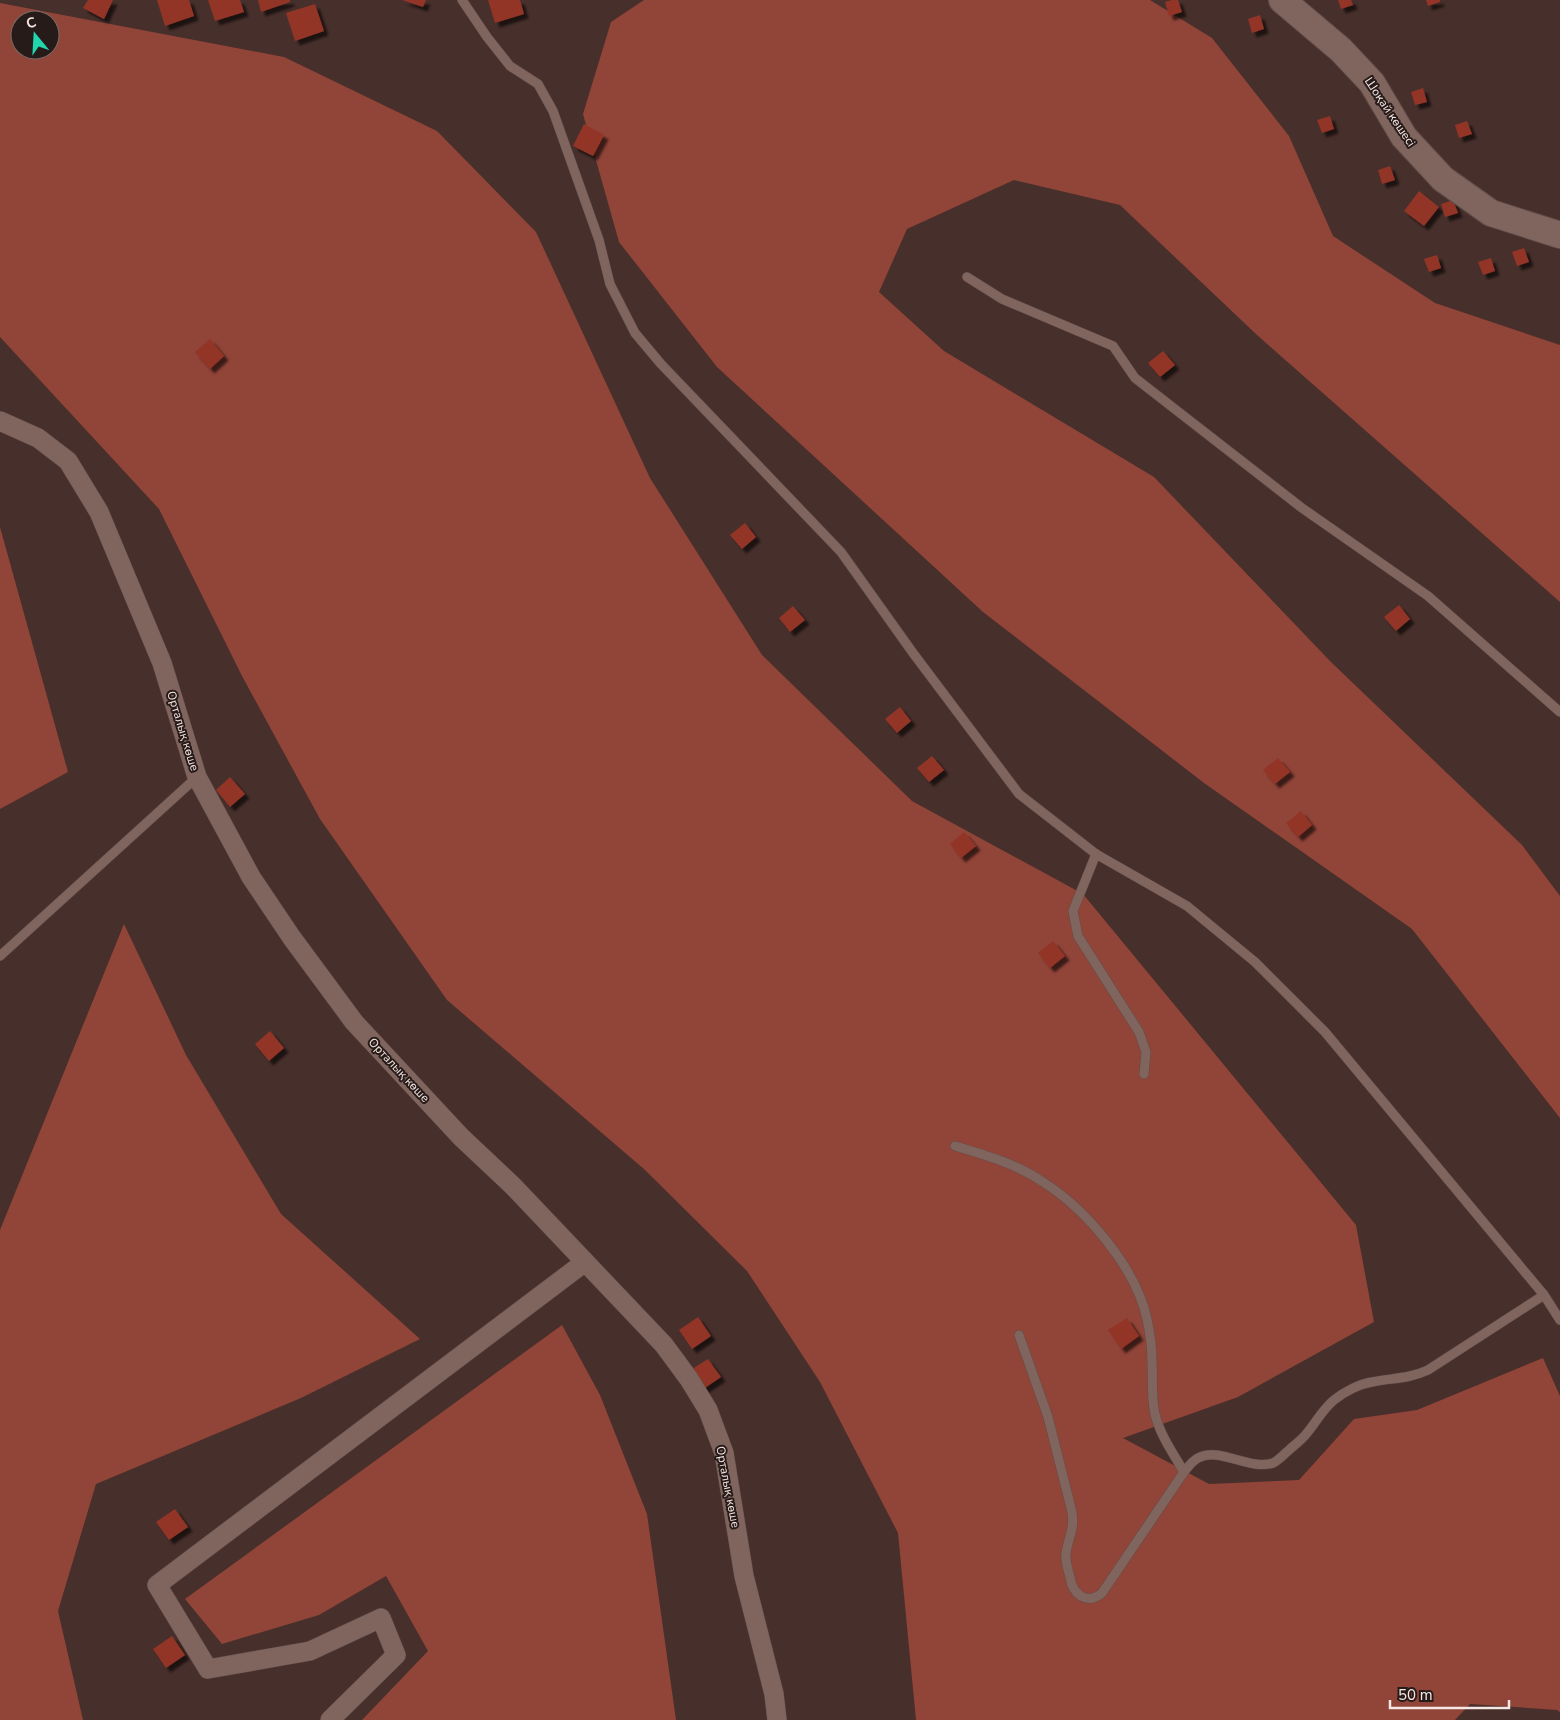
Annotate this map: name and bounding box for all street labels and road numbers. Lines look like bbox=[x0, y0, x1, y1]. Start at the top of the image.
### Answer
street label: Шоқай көшесі bbox=[1361, 74, 1419, 150]
street label: Орталық көше bbox=[163, 689, 203, 773]
street label: Орталық көше bbox=[365, 1034, 433, 1106]
street label: Орталық көше bbox=[712, 1445, 744, 1529]

